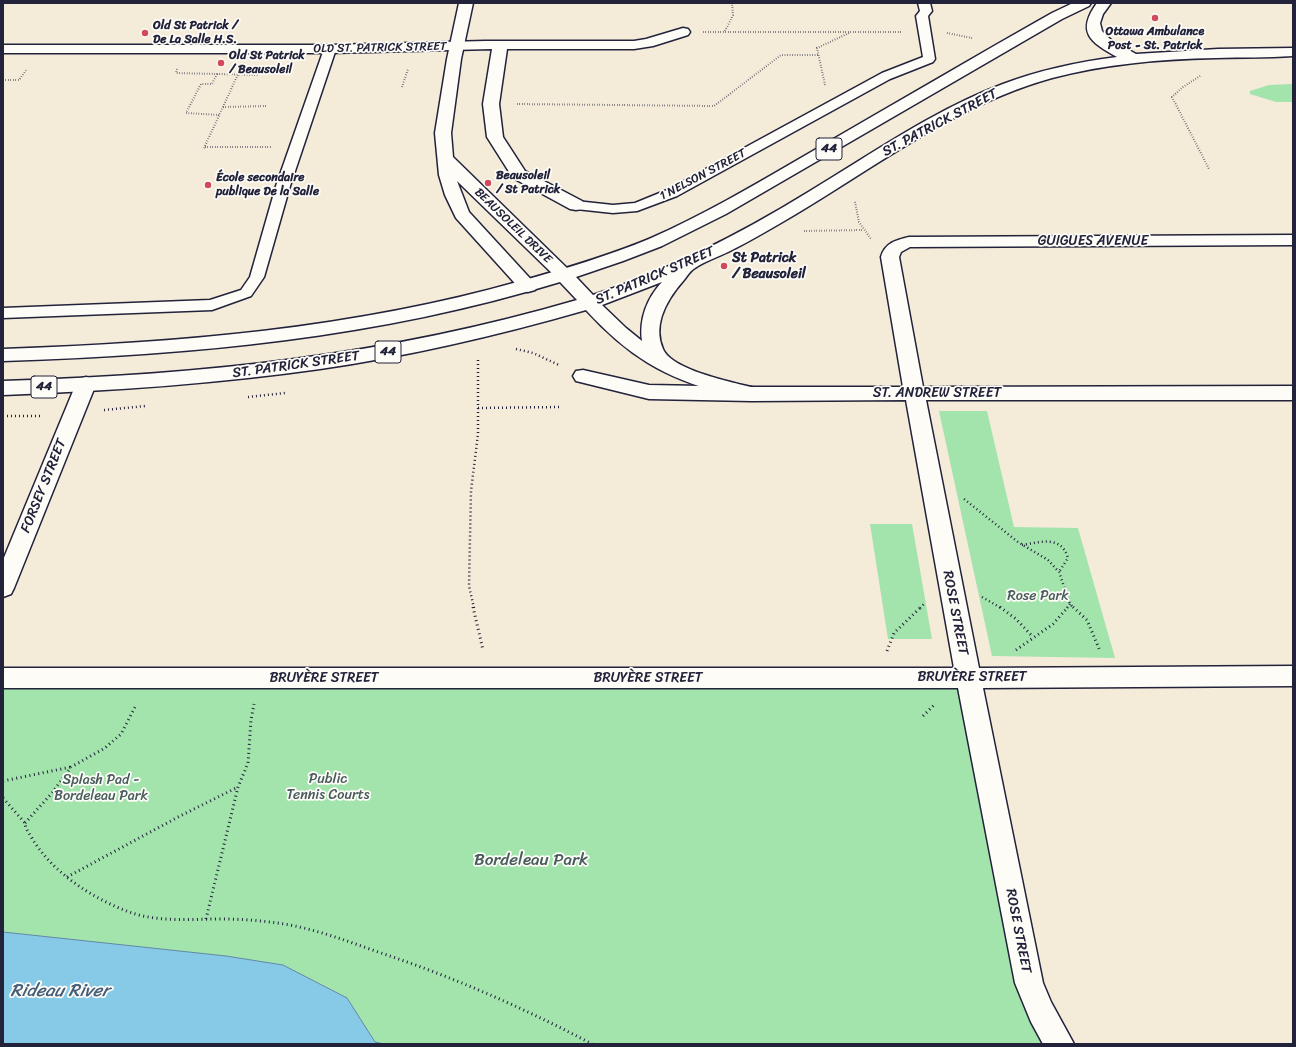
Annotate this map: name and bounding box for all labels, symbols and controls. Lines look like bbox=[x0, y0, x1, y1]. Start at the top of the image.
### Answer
marker: Ottawa Ambulance Post - St. Patrick bbox=[1150, 13, 1160, 23]
place label: Old St Patrick / De La Salle H.S. bbox=[153, 19, 238, 47]
place label: Ottawa Ambulance Post - St. Patrick bbox=[1106, 25, 1204, 53]
marker: Old St Patrick / De La Salle H.S. bbox=[140, 28, 150, 38]
street label: OLD ST. PATRICK STREET bbox=[313, 40, 447, 56]
place label: Old St Patrick / Beausoleil bbox=[229, 49, 305, 77]
marker: Old St Patrick / Beausoleil bbox=[216, 58, 226, 68]
street label: ST. PATRICK STREET bbox=[880, 86, 1000, 160]
road number: 44 bbox=[816, 138, 842, 160]
street label: 1 NELSON STREET bbox=[657, 146, 749, 204]
place label: Beausoleil / St Patrick bbox=[496, 169, 560, 197]
place label: École secondaire publique De la Salle bbox=[216, 171, 319, 199]
marker: Beausoleil / St Patrick bbox=[483, 178, 493, 188]
marker: École secondaire publique De la Salle bbox=[203, 180, 213, 190]
street label: BEAUSOLEIL DRIVE bbox=[471, 185, 555, 267]
street label: GUIGUES AVENUE bbox=[1038, 233, 1148, 249]
street label: ST. PATRICK STREET bbox=[593, 243, 717, 309]
place label: St Patrick / Beausoleil bbox=[732, 250, 806, 282]
marker: St Patrick / Beausoleil bbox=[719, 261, 729, 271]
road number: 44 bbox=[375, 341, 401, 363]
street label: ST. PATRICK STREET bbox=[231, 348, 361, 382]
road number: 44 bbox=[31, 376, 57, 398]
street label: ST. ANDREW STREET bbox=[873, 385, 1001, 401]
street label: FORSEY STREET bbox=[18, 437, 70, 535]
street label: ROSE STREET bbox=[939, 569, 971, 657]
park label: Rose Park bbox=[1007, 588, 1069, 604]
street label: BRUYÈRE STREET bbox=[917, 669, 1027, 685]
street label: BRUYÈRE STREET bbox=[269, 670, 379, 686]
street label: BRUYÈRE STREET bbox=[593, 670, 703, 686]
park label: Public Tennis Courts bbox=[286, 771, 370, 804]
park label: Splash Pad - Bordeleau Park bbox=[54, 772, 148, 804]
park label: Bordeleau Park bbox=[474, 851, 588, 871]
street label: ROSE STREET bbox=[1002, 887, 1034, 975]
water label: Rideau River bbox=[11, 980, 109, 1002]

